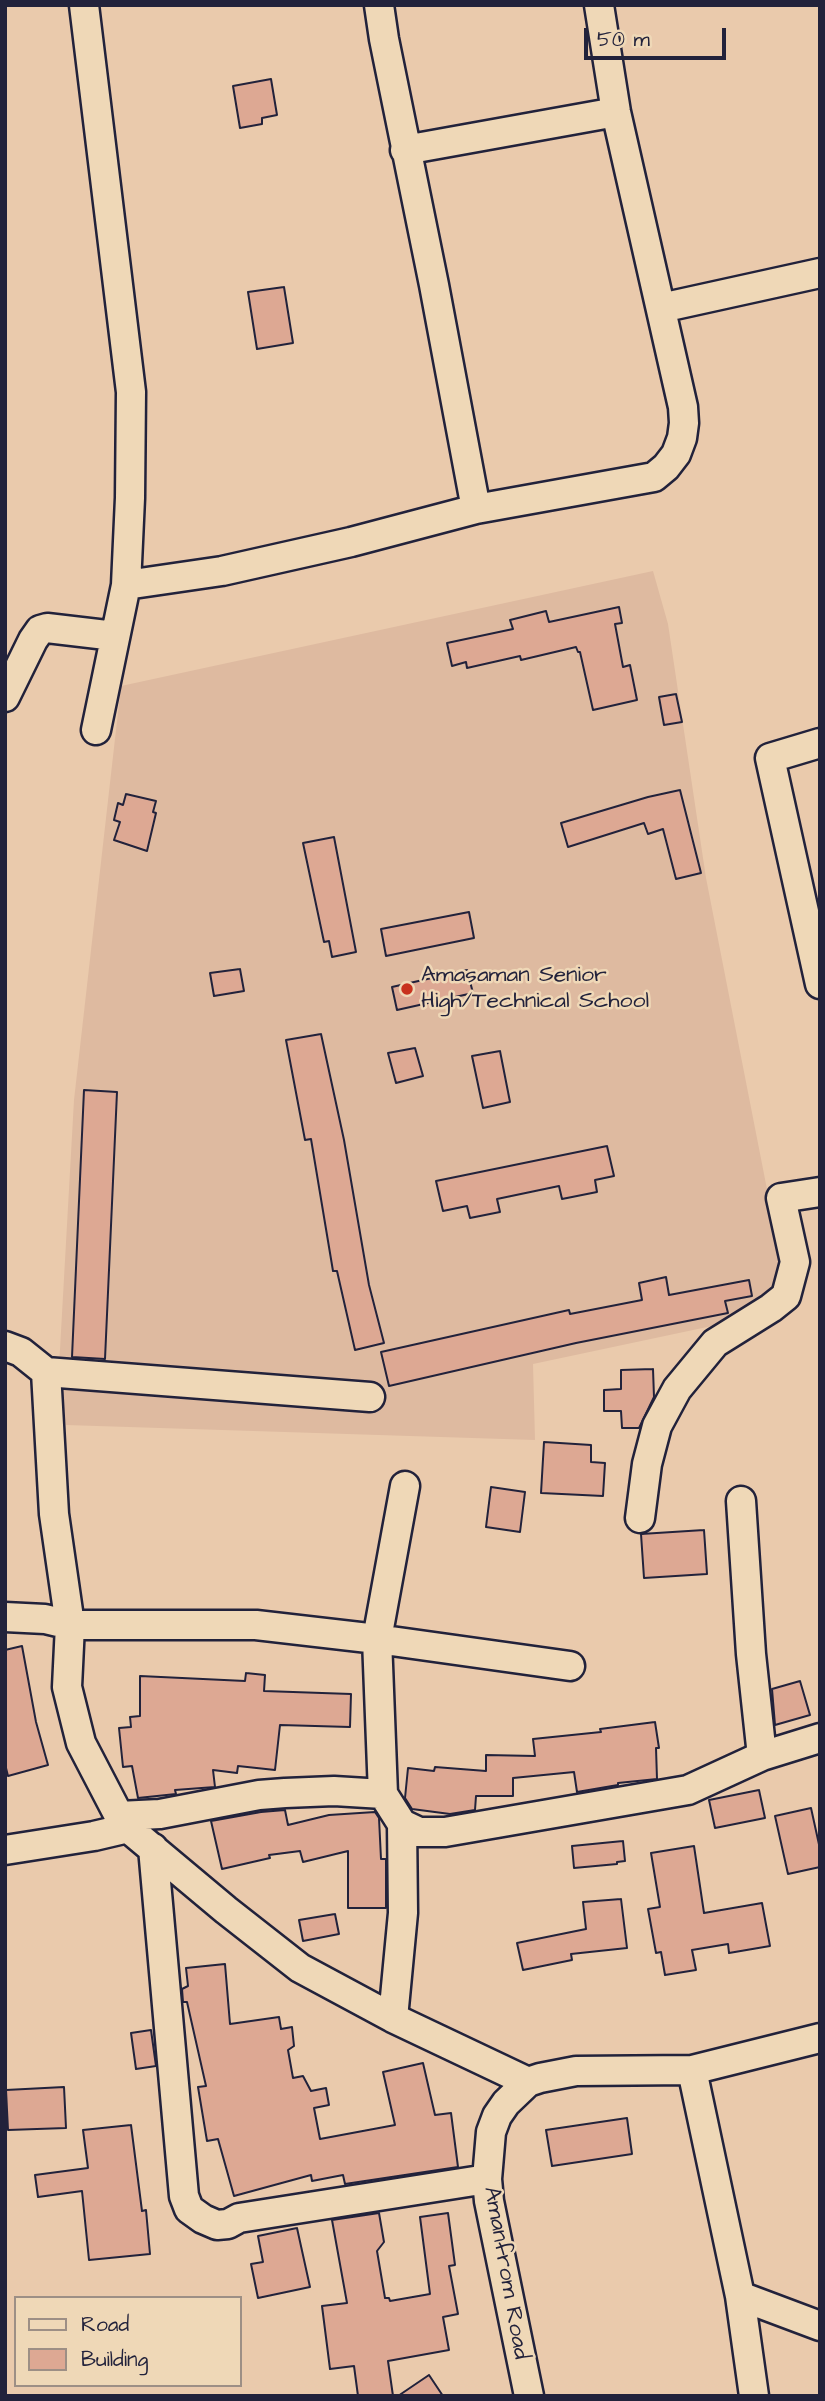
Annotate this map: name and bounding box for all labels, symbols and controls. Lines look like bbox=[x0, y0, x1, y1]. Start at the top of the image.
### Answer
scale bar bbox=[587, 14, 729, 58]
text: 50 m bbox=[597, 25, 650, 54]
place label: Amasaman Senior High/Technical School bbox=[421, 962, 649, 1016]
marker: Amasaman Senior High/Technical School bbox=[399, 981, 415, 997]
street label: Amanfrom Road bbox=[476, 2184, 534, 2362]
legend bbox=[14, 2296, 242, 2387]
text: Road bbox=[81, 2310, 129, 2339]
text: Building bbox=[81, 2345, 148, 2374]

